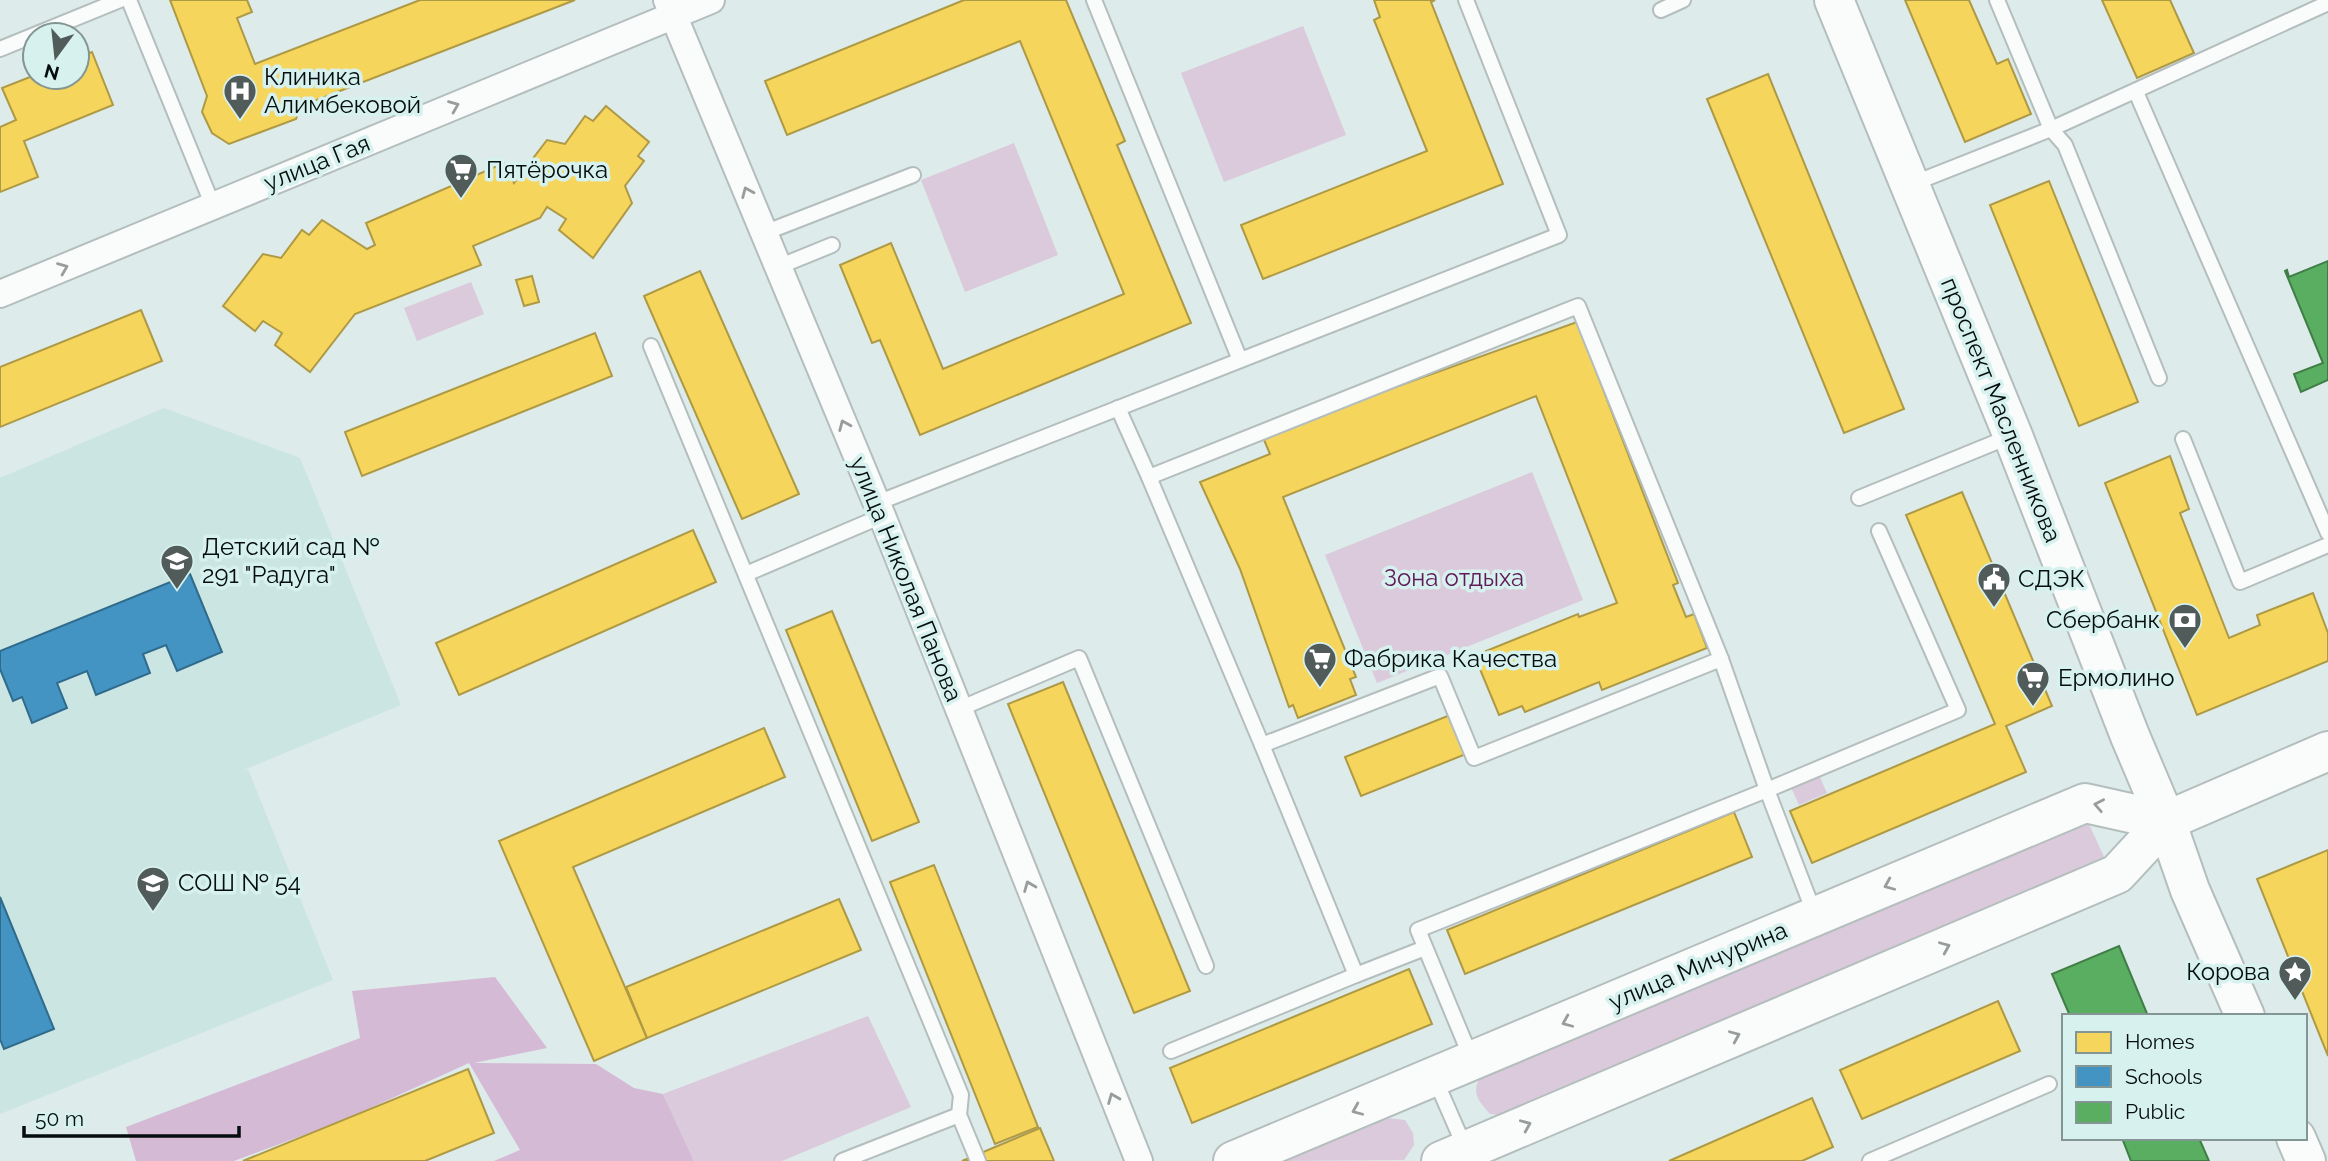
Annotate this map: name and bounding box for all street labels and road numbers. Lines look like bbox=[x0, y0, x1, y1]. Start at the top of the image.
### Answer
street label: улица Гая bbox=[259, 128, 374, 197]
street label: проспект Масленникова bbox=[1935, 273, 2068, 546]
street label: улица Николая Панова bbox=[844, 452, 969, 706]
street label: улица Мичурина bbox=[1604, 915, 1791, 1016]

